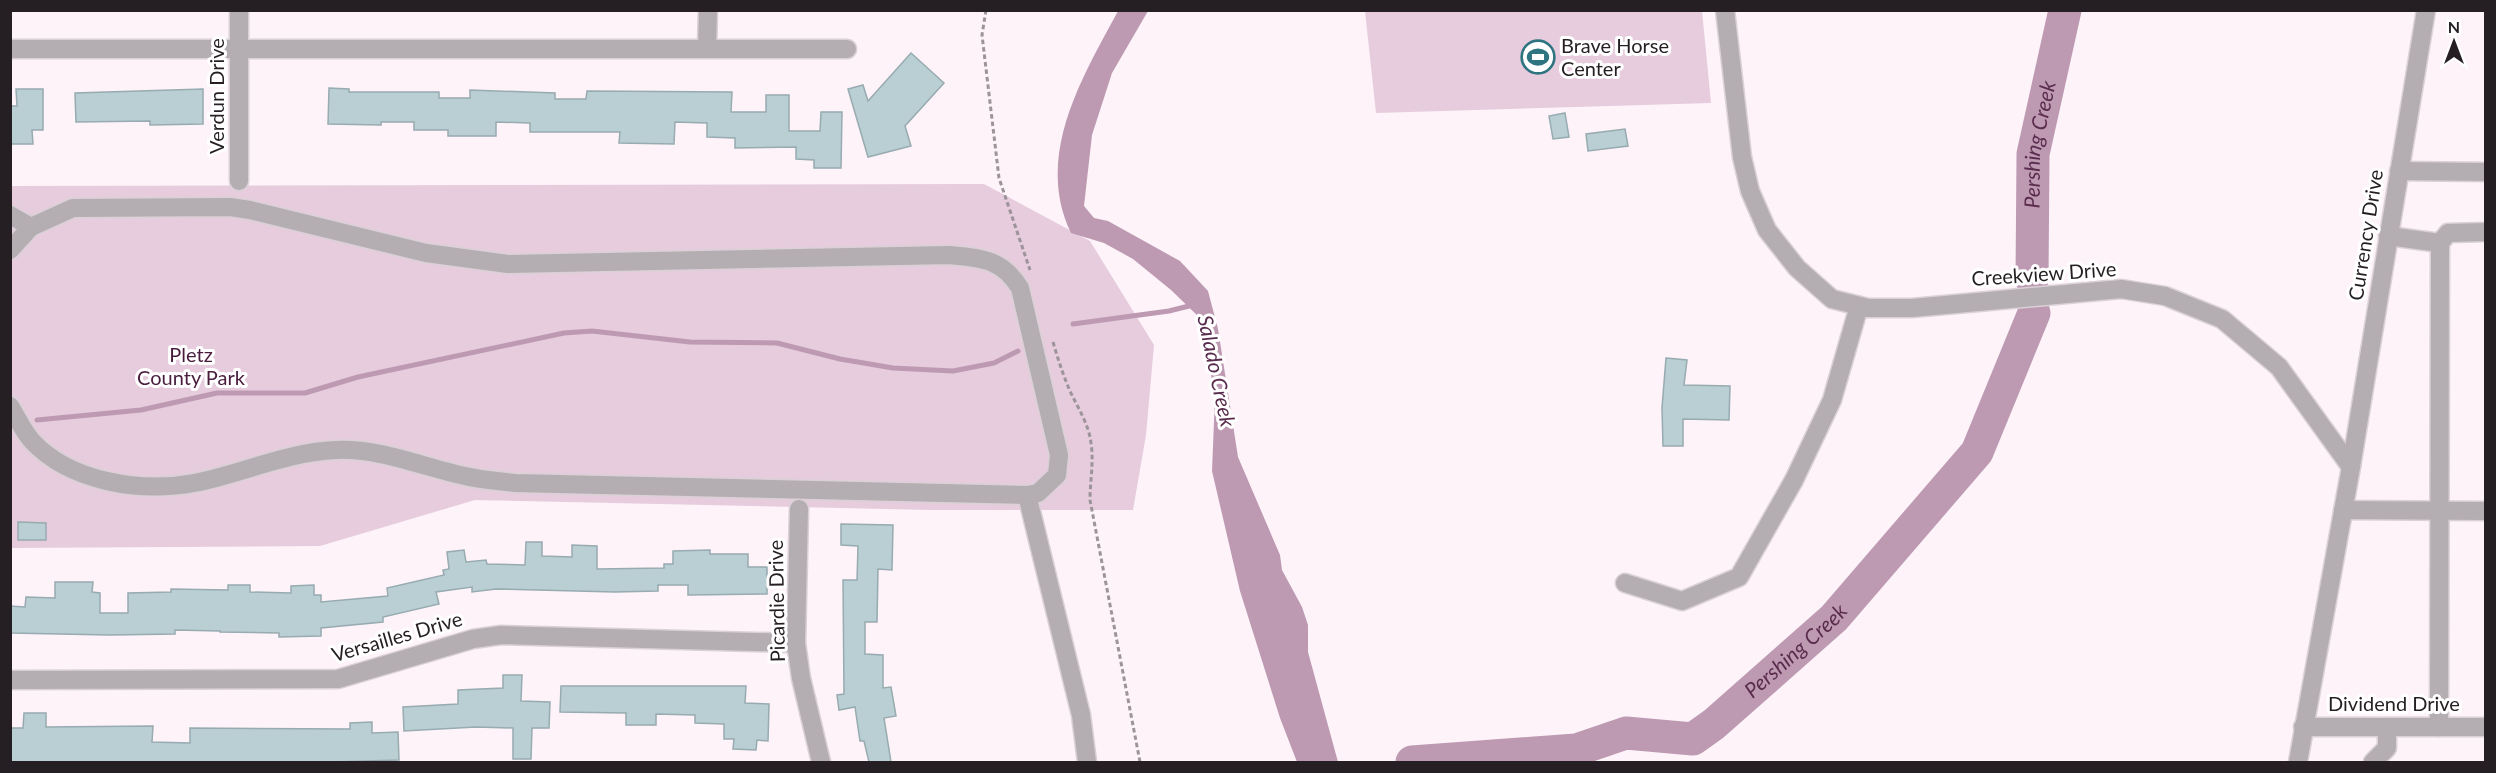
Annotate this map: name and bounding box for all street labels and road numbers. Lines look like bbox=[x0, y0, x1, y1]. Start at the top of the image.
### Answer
street label: Verdun Drive bbox=[204, 38, 228, 154]
street label: Currency Drive bbox=[2343, 168, 2387, 302]
street label: Creekview Drive bbox=[1971, 256, 2117, 290]
street label: Picardie Drive bbox=[763, 540, 789, 662]
street label: Versailles Drive bbox=[329, 606, 465, 666]
street label: Dividend Drive bbox=[2328, 691, 2460, 715]

